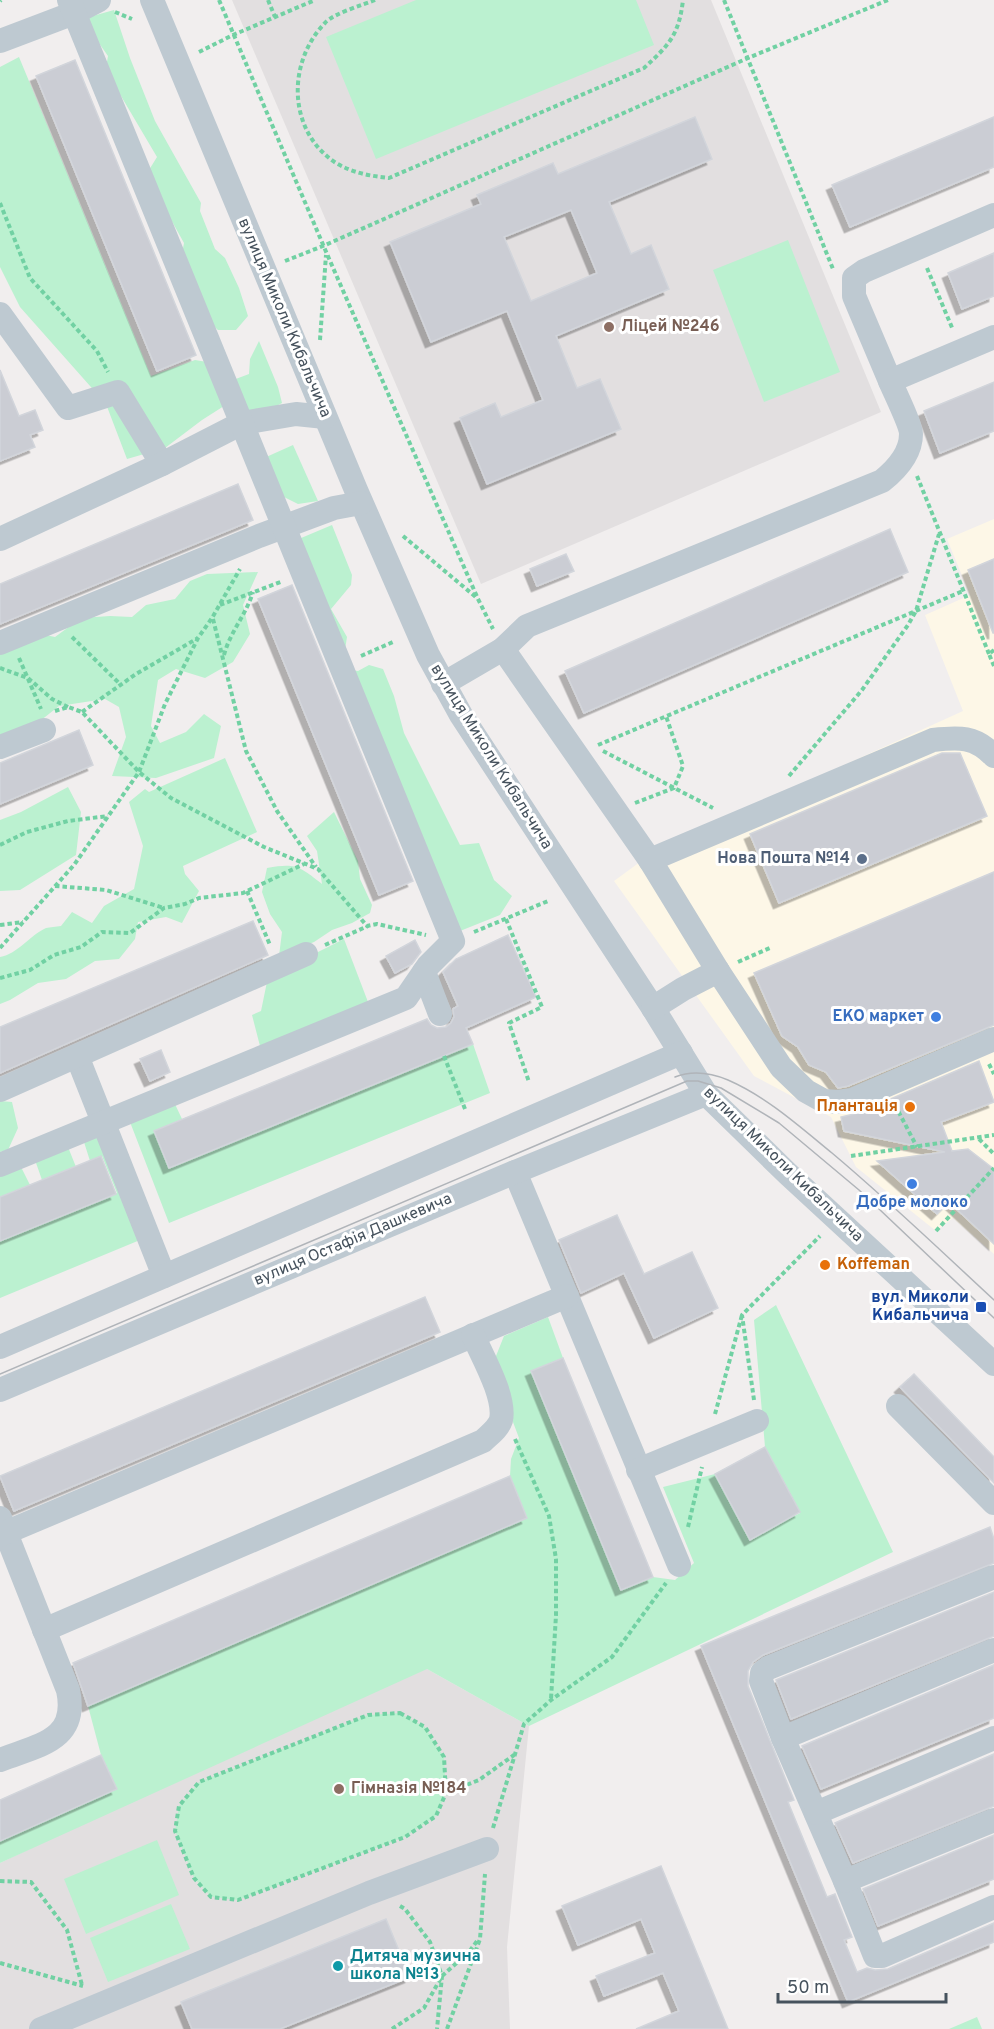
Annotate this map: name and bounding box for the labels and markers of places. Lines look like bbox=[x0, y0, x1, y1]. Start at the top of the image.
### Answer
place label: Ліцей №246 bbox=[621, 317, 720, 337]
marker: Ліцей №246 bbox=[602, 320, 616, 334]
place label: Нова Пошта №14 bbox=[717, 849, 850, 869]
marker: Нова Пошта №14 bbox=[855, 852, 869, 866]
place label: ЕКО маркет bbox=[832, 1007, 924, 1027]
marker: ЕКО маркет bbox=[929, 1010, 943, 1024]
place label: Плантація bbox=[816, 1097, 898, 1117]
marker: Плантація bbox=[903, 1100, 917, 1114]
marker: Добре молоко bbox=[905, 1177, 919, 1191]
place label: Добре молоко bbox=[856, 1193, 968, 1213]
place label: Koffeman bbox=[837, 1255, 910, 1275]
marker: Koffeman bbox=[818, 1258, 832, 1272]
place label: вул. Миколи Кибальчича bbox=[871, 1288, 969, 1326]
marker: вул. Миколи Кибальчича bbox=[974, 1300, 988, 1314]
place label: Гімназія №184 bbox=[351, 1779, 467, 1799]
marker: Гімназія №184 bbox=[332, 1782, 346, 1796]
place label: Дитяча музична школа №13 bbox=[350, 1947, 481, 1985]
marker: Дитяча музична школа №13 bbox=[331, 1959, 345, 1973]

